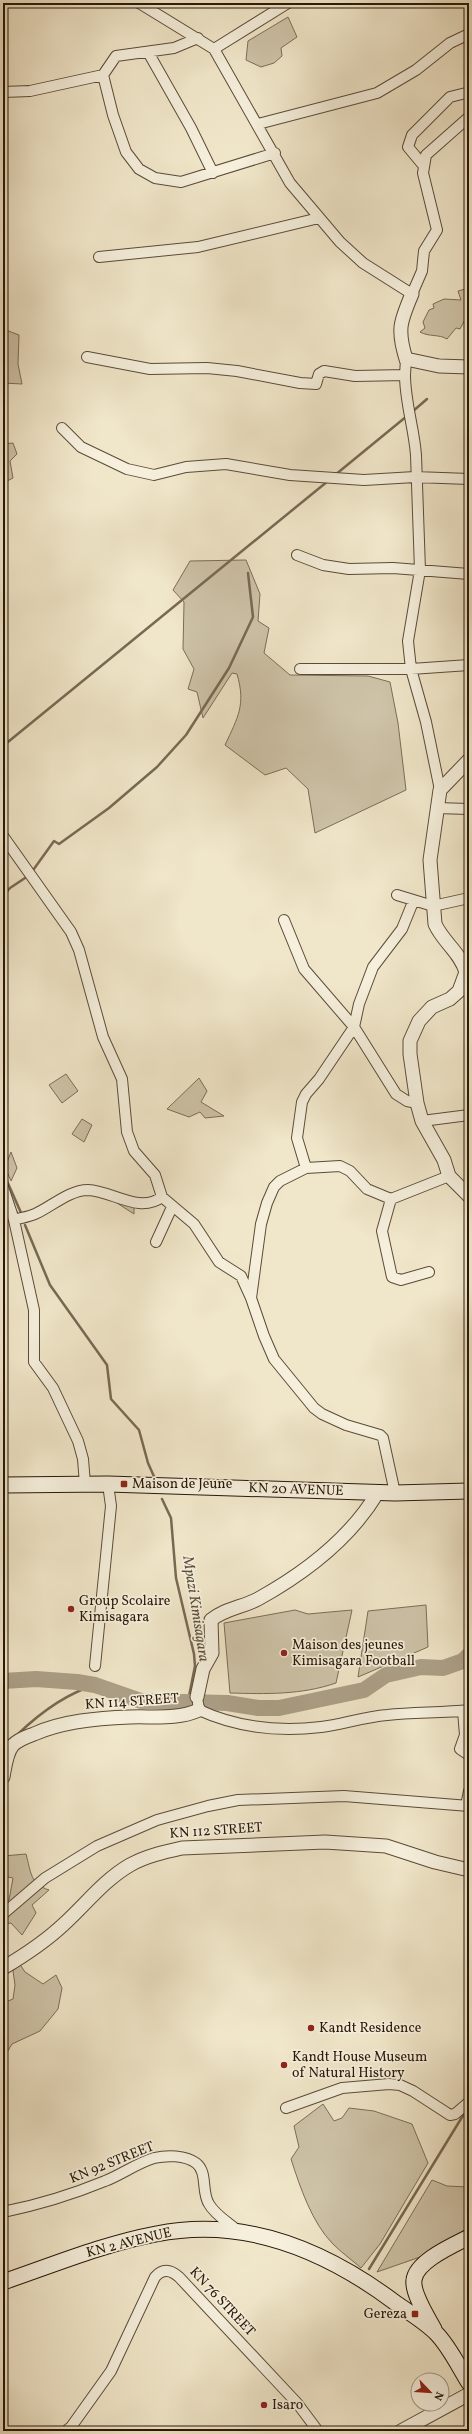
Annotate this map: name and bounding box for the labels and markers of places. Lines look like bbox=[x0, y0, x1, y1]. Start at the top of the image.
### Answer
place label: Maison de Jeune bbox=[132, 1475, 233, 1494]
marker: Maison de Jeune bbox=[119, 1479, 129, 1489]
place label: Group Scolaire Kimisagara bbox=[79, 1592, 171, 1627]
marker: Group Scolaire Kimisagara bbox=[66, 1604, 76, 1614]
place label: Maison des jeunes Kimisagara Football bbox=[292, 1636, 415, 1671]
marker: Maison des jeunes Kimisagara Football bbox=[279, 1648, 289, 1658]
place label: Kandt Residence bbox=[319, 2019, 422, 2038]
marker: Kandt Residence bbox=[306, 2023, 316, 2033]
place label: Kandt House Museum of Natural History bbox=[292, 2048, 427, 2083]
marker: Kandt House Museum of Natural History bbox=[279, 2060, 289, 2070]
place label: Gereza bbox=[364, 2305, 407, 2324]
marker: Gereza bbox=[410, 2309, 420, 2319]
place label: Isaro bbox=[272, 2396, 303, 2415]
marker: Isaro bbox=[259, 2400, 269, 2410]

